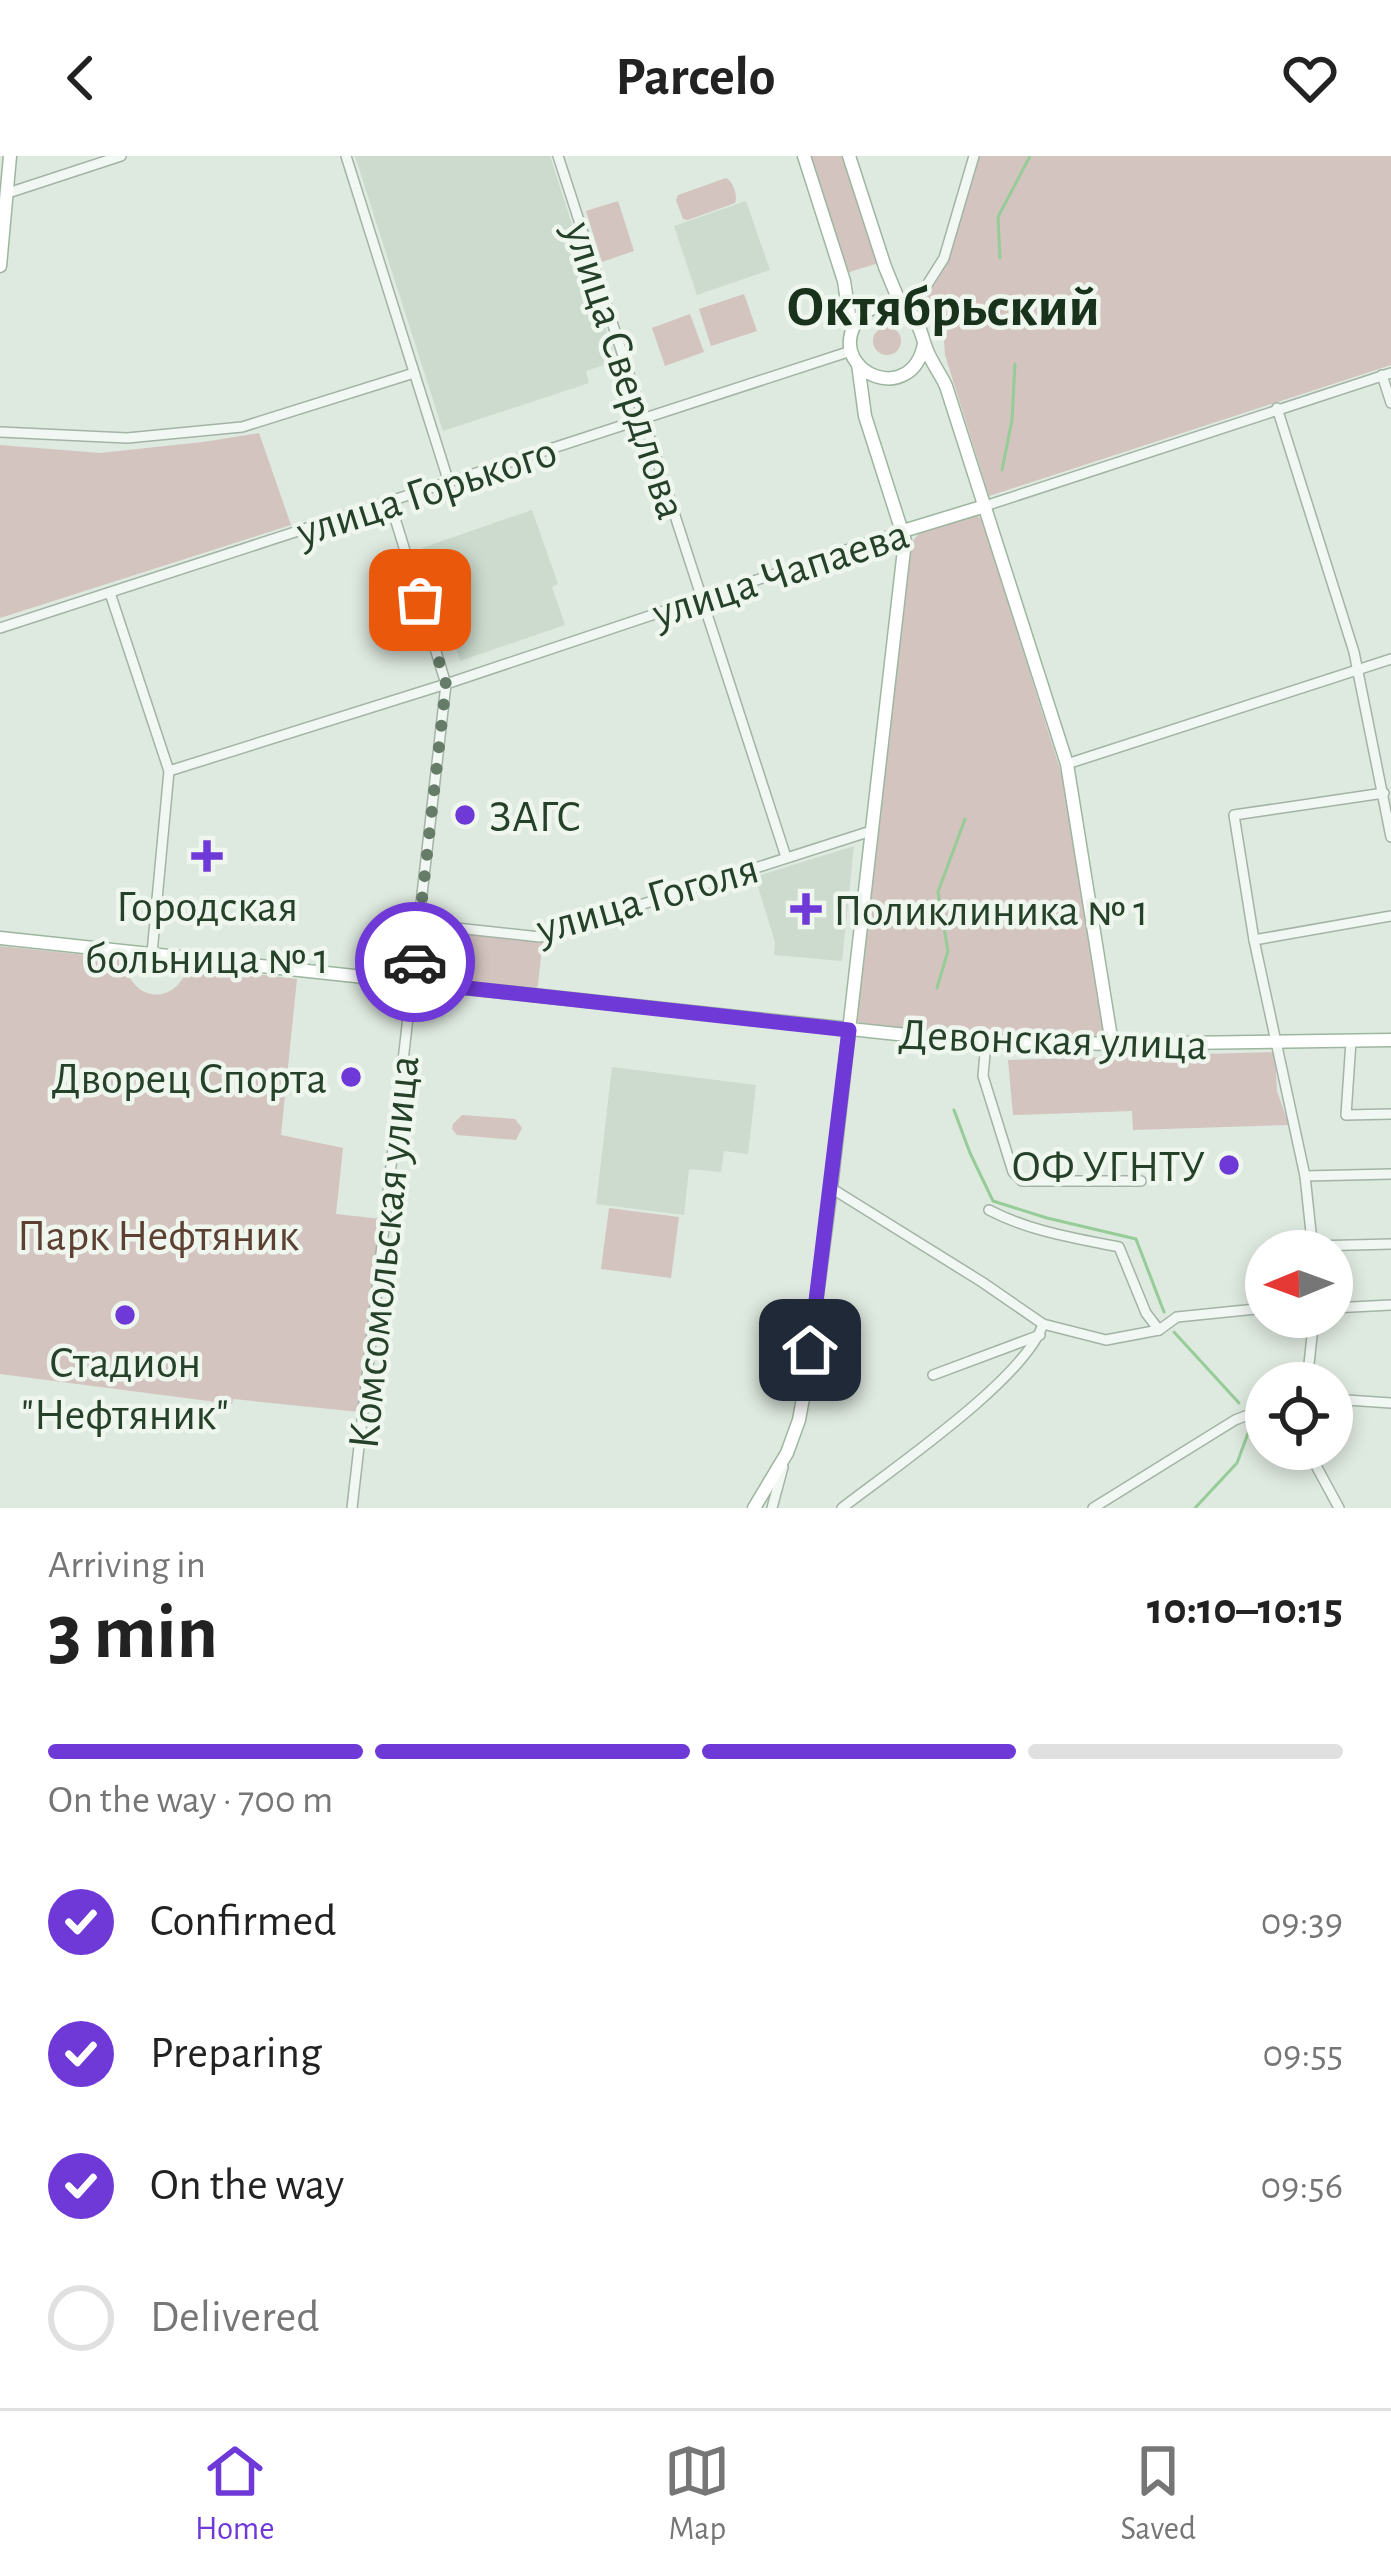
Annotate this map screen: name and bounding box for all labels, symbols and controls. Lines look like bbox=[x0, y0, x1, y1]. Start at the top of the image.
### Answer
icon: back bbox=[48, 45, 114, 111]
icon: heart bbox=[1277, 45, 1343, 111]
text: Parcelo bbox=[615, 51, 776, 105]
street label: улица Свердлова bbox=[555, 216, 694, 525]
district label: Октябрьский bbox=[786, 279, 1100, 336]
street label: улица Горького bbox=[290, 429, 562, 556]
street label: улица Чапаева bbox=[646, 512, 914, 637]
pin bbox=[369, 549, 471, 651]
icon: bag bbox=[387, 567, 453, 633]
place label: ЗАГС bbox=[489, 795, 581, 840]
marker: ЗАГС bbox=[452, 802, 478, 828]
marker: Городская больница № 1 bbox=[191, 840, 223, 872]
street label: улица Гоголя bbox=[531, 846, 764, 953]
place label: Городская больница № 1 bbox=[85, 885, 329, 982]
place label: Поликлиника № 1 bbox=[833, 889, 1149, 934]
marker: Поликлиника № 1 bbox=[790, 893, 822, 925]
courier bbox=[355, 902, 475, 1022]
icon: car bbox=[382, 929, 448, 995]
street label: Девонская улица bbox=[898, 1013, 1208, 1068]
street label: Комсомольская улица bbox=[341, 1053, 428, 1451]
place label: Дворец Спорта bbox=[51, 1057, 327, 1102]
marker: Дворец Спорта bbox=[338, 1064, 364, 1090]
place label: ОФ УГНТУ bbox=[1011, 1145, 1205, 1190]
marker: ОФ УГНТУ bbox=[1216, 1152, 1242, 1178]
park label: Парк Нефтяник bbox=[17, 1214, 300, 1259]
north arrow bbox=[1245, 1230, 1353, 1338]
map controls bbox=[1245, 1230, 1353, 1470]
pin bbox=[759, 1299, 861, 1401]
marker: Стадион "Нефтяник" bbox=[112, 1302, 138, 1328]
icon: home bbox=[777, 1317, 843, 1383]
place label: Стадион "Нефтяник" bbox=[21, 1341, 229, 1438]
button: locate bbox=[1245, 1362, 1353, 1470]
text: Arriving in bbox=[48, 1546, 206, 1585]
text: 10:10–10:15 bbox=[1147, 1587, 1343, 1632]
text: 3 min bbox=[48, 1595, 218, 1673]
text: On the way · 700 m bbox=[48, 1781, 333, 1820]
icon: check bbox=[48, 1889, 114, 1955]
text: Confirmed bbox=[150, 1899, 336, 1944]
text: 09:39 bbox=[1261, 1903, 1343, 1942]
icon: check bbox=[48, 2021, 114, 2087]
text: Preparing bbox=[150, 2031, 322, 2076]
text: 09:55 bbox=[1263, 2035, 1343, 2074]
icon: check bbox=[48, 2153, 114, 2219]
text: On the way bbox=[150, 2163, 344, 2208]
text: 09:56 bbox=[1261, 2167, 1343, 2206]
text: Delivered bbox=[150, 2295, 319, 2340]
tab: Home bbox=[195, 2438, 274, 2550]
tab: Map bbox=[664, 2438, 730, 2550]
tab: Saved bbox=[1120, 2438, 1196, 2550]

